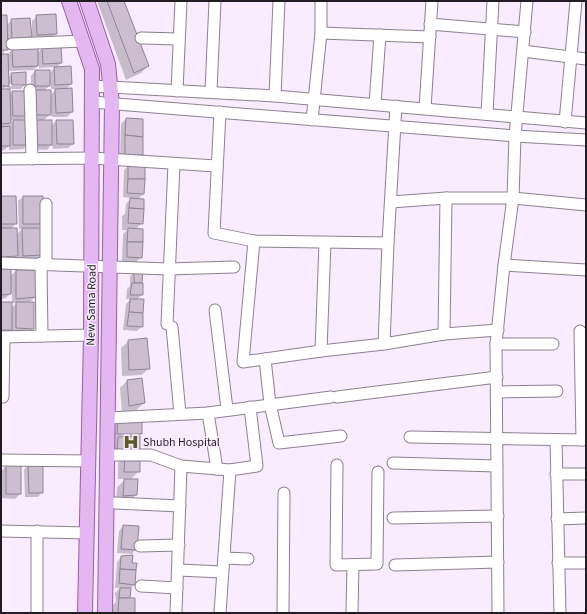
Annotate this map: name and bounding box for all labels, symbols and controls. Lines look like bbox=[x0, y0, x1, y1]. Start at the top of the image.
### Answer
street label: New Sama Road bbox=[82, 264, 101, 346]
hospital icon: Shubh Hospital bbox=[122, 433, 140, 451]
place label: Shubh Hospital bbox=[143, 434, 220, 451]

